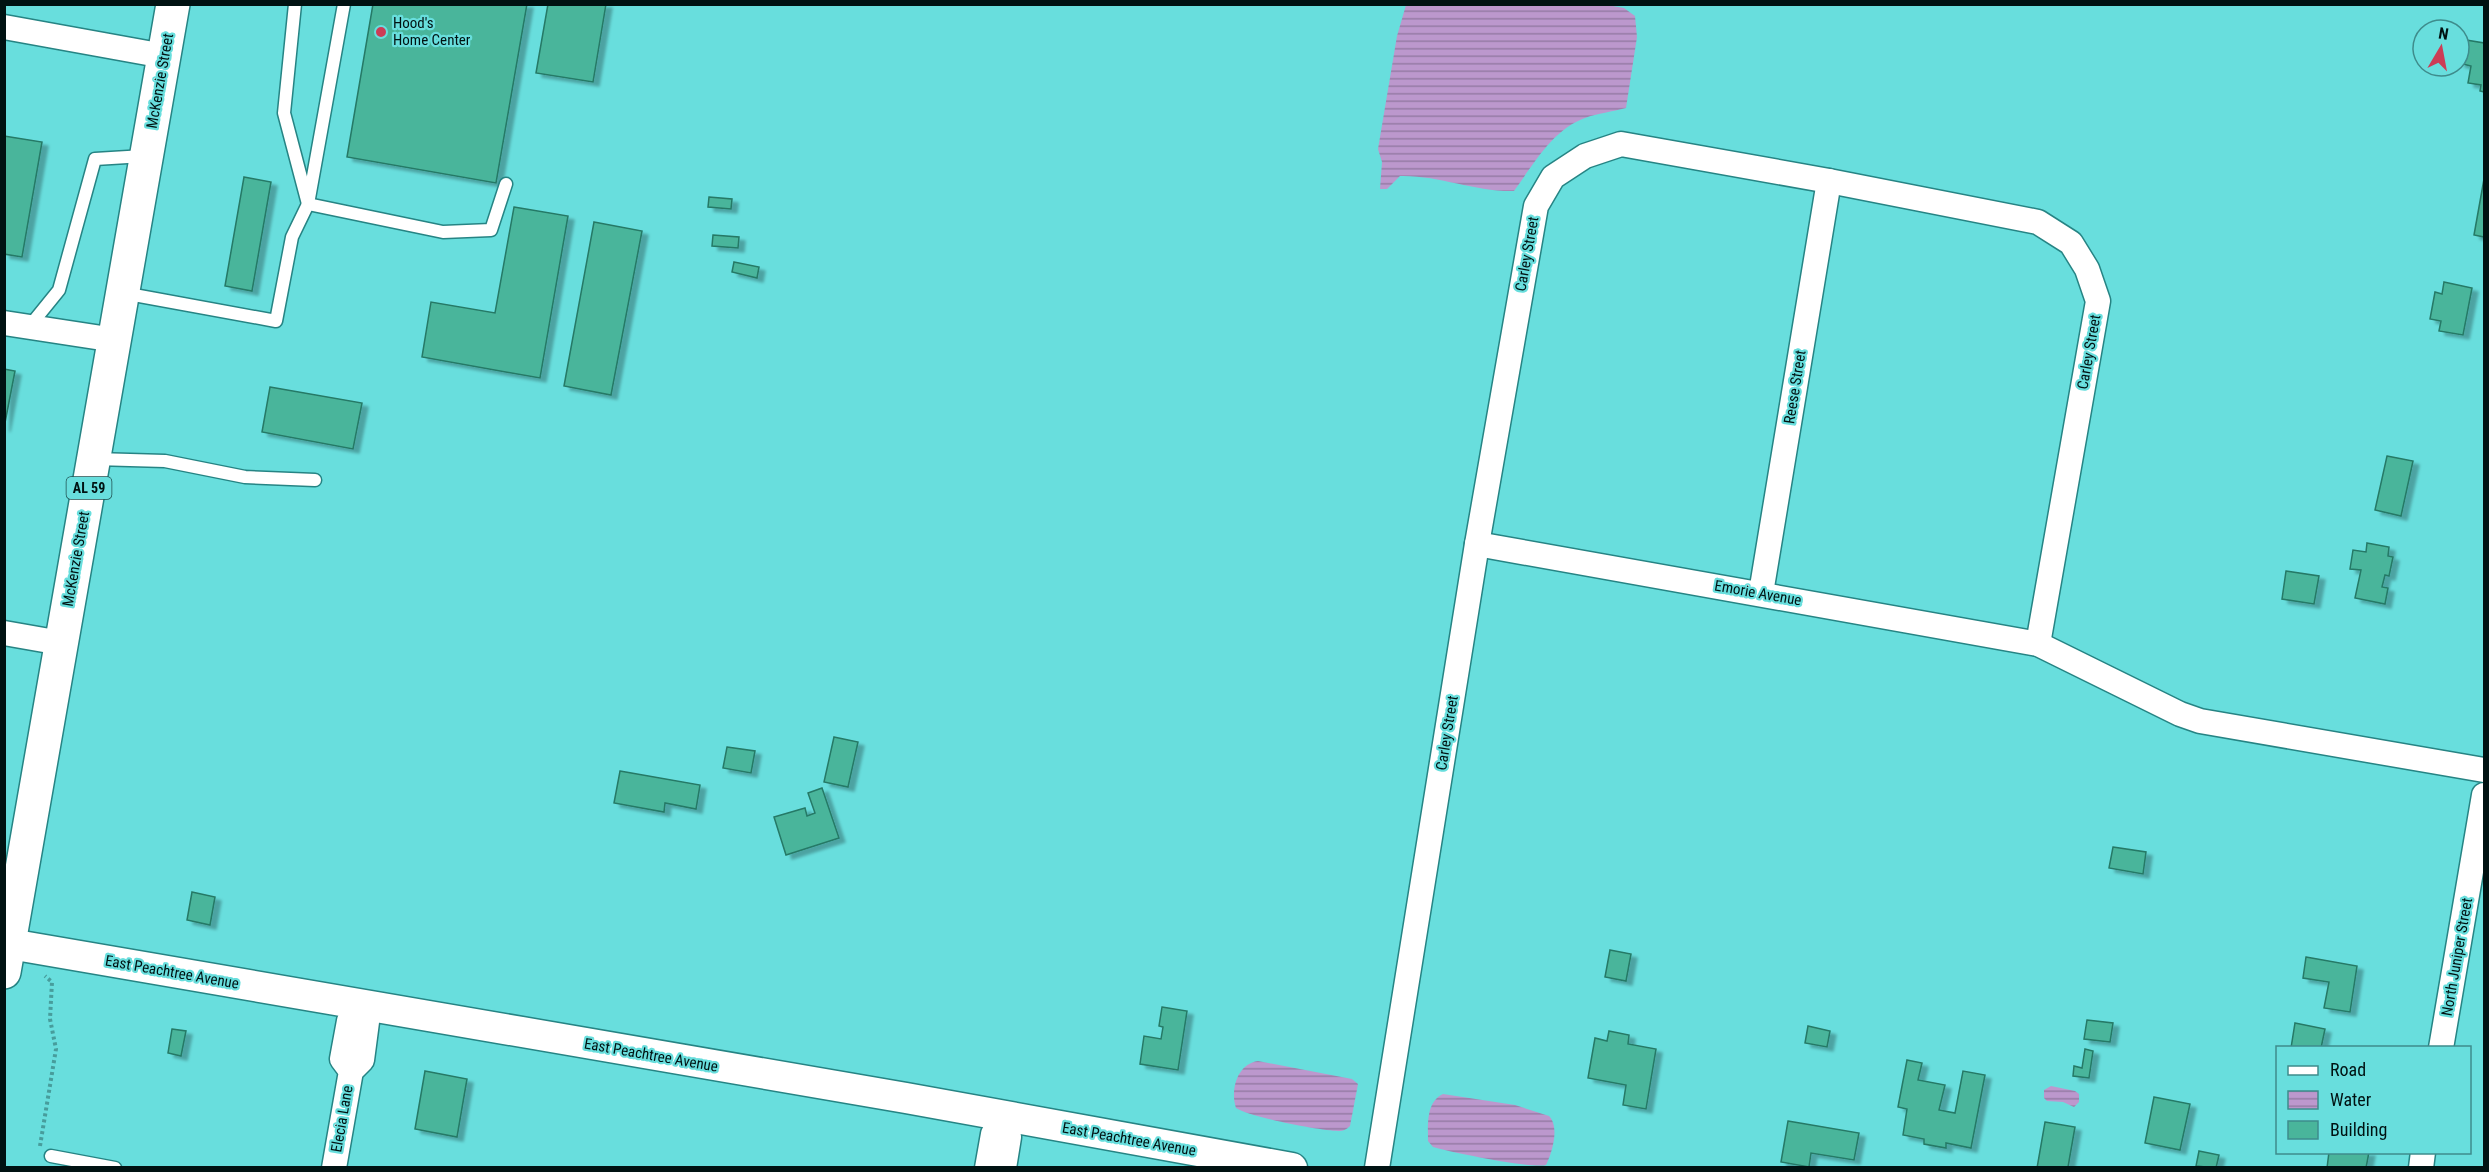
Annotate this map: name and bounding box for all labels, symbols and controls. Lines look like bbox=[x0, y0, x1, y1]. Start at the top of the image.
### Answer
place label: Hood's Home Center bbox=[393, 14, 471, 49]
north arrow bbox=[2411, 18, 2471, 78]
text: N bbox=[2437, 24, 2450, 44]
marker: Hood's Home Center bbox=[374, 25, 388, 39]
street label: McKenzie Street bbox=[143, 32, 177, 130]
street label: Carley Street bbox=[1512, 215, 1542, 293]
street label: Carley Street bbox=[2074, 313, 2104, 391]
street label: Reese Street bbox=[1780, 349, 1810, 425]
road number: AL 59 bbox=[66, 477, 112, 499]
street label: McKenzie Street bbox=[59, 510, 93, 608]
street label: Emorie Avenue bbox=[1713, 577, 1803, 609]
street label: Carley Street bbox=[1432, 694, 1462, 772]
street label: North Juniper Street bbox=[2438, 897, 2476, 1017]
street label: East Peachtree Avenue bbox=[104, 951, 240, 993]
street label: East Peachtree Avenue bbox=[583, 1034, 719, 1076]
legend bbox=[2276, 1046, 2471, 1154]
text: Road bbox=[2330, 1059, 2366, 1080]
street label: Elecia Lane bbox=[327, 1084, 357, 1154]
text: Water bbox=[2330, 1089, 2372, 1110]
street label: East Peachtree Avenue bbox=[1061, 1118, 1197, 1160]
text: Building bbox=[2330, 1119, 2387, 1140]

